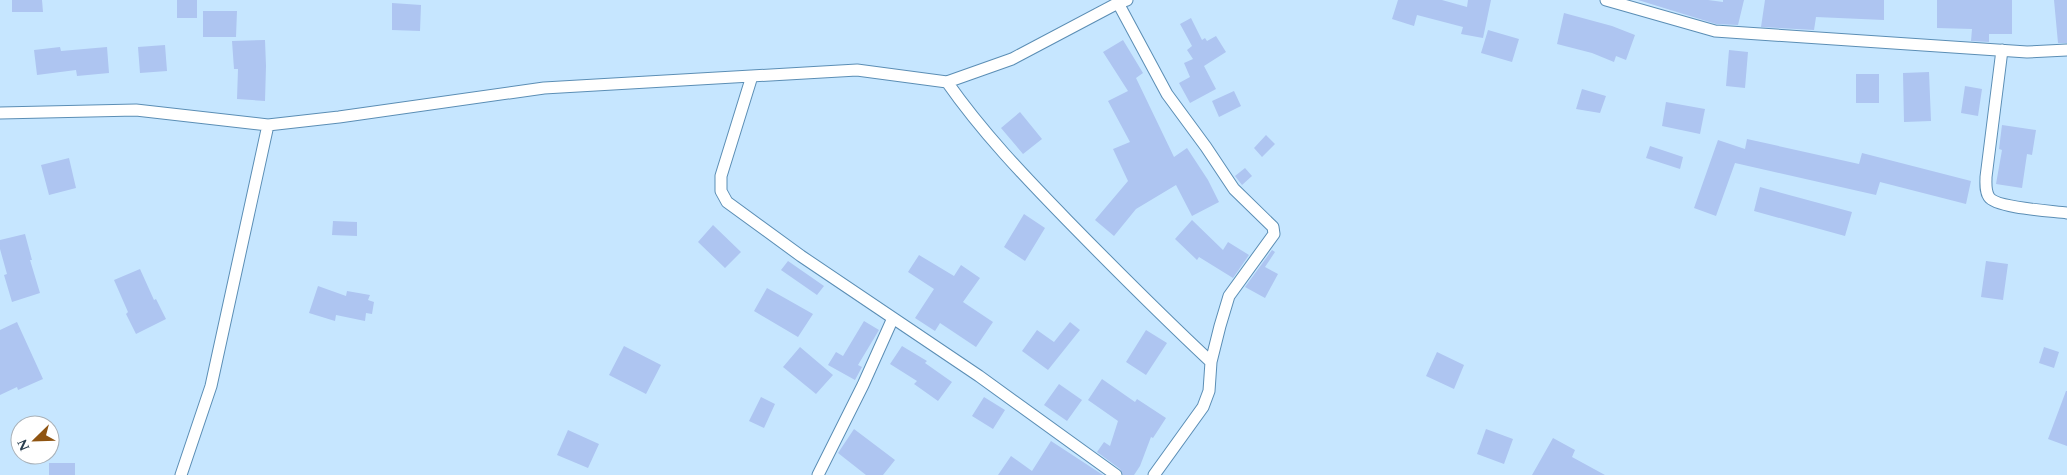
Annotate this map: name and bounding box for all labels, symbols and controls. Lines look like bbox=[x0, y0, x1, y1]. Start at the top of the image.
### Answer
north arrow bbox=[10, 415, 60, 465]
text: N bbox=[12, 436, 35, 454]

